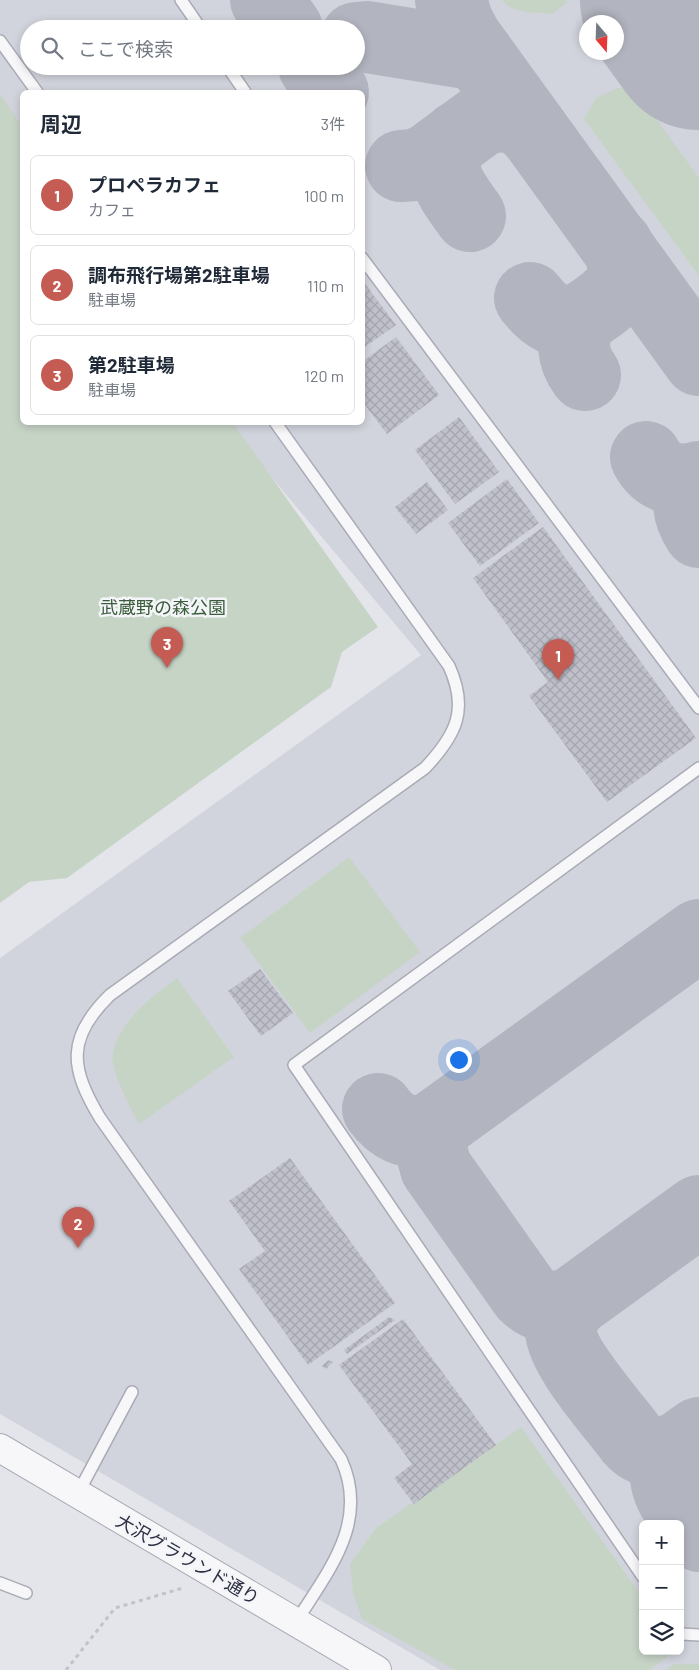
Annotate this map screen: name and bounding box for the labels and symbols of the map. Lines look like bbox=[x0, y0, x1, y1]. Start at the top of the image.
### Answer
north arrow bbox=[579, 15, 624, 60]
park label: 武蔵野の森公園 bbox=[100, 596, 226, 618]
pin: 3 bbox=[151, 627, 183, 668]
pin: 1 bbox=[542, 639, 574, 680]
your location bbox=[446, 1047, 472, 1073]
pin: 2 bbox=[62, 1207, 94, 1248]
street label: 大沢グラウンド通り bbox=[112, 1509, 264, 1609]

